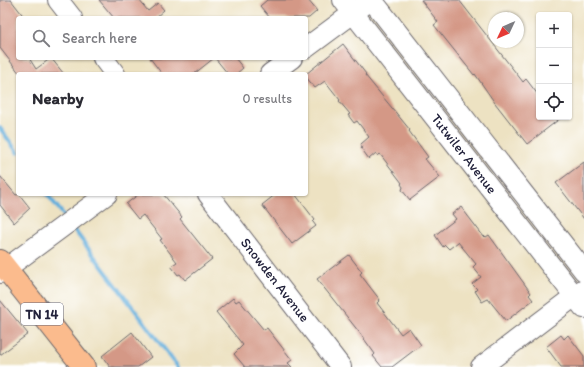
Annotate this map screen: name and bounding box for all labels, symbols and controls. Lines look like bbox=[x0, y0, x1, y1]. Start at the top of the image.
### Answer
north arrow bbox=[488, 12, 524, 48]
map controls bbox=[536, 12, 572, 120]
button: + bbox=[536, 12, 572, 48]
search box bbox=[16, 16, 308, 60]
icon: search bbox=[30, 27, 52, 49]
text: Search here bbox=[62, 29, 137, 47]
button: − bbox=[536, 48, 572, 84]
button: locate bbox=[536, 84, 572, 120]
text: Nearby bbox=[32, 88, 84, 108]
text: 0 results bbox=[242, 91, 292, 106]
street label: Tutwiler Avenue bbox=[427, 111, 501, 198]
street label: Snowden Avenue bbox=[237, 234, 313, 326]
road number: TN 14 bbox=[21, 303, 63, 325]

